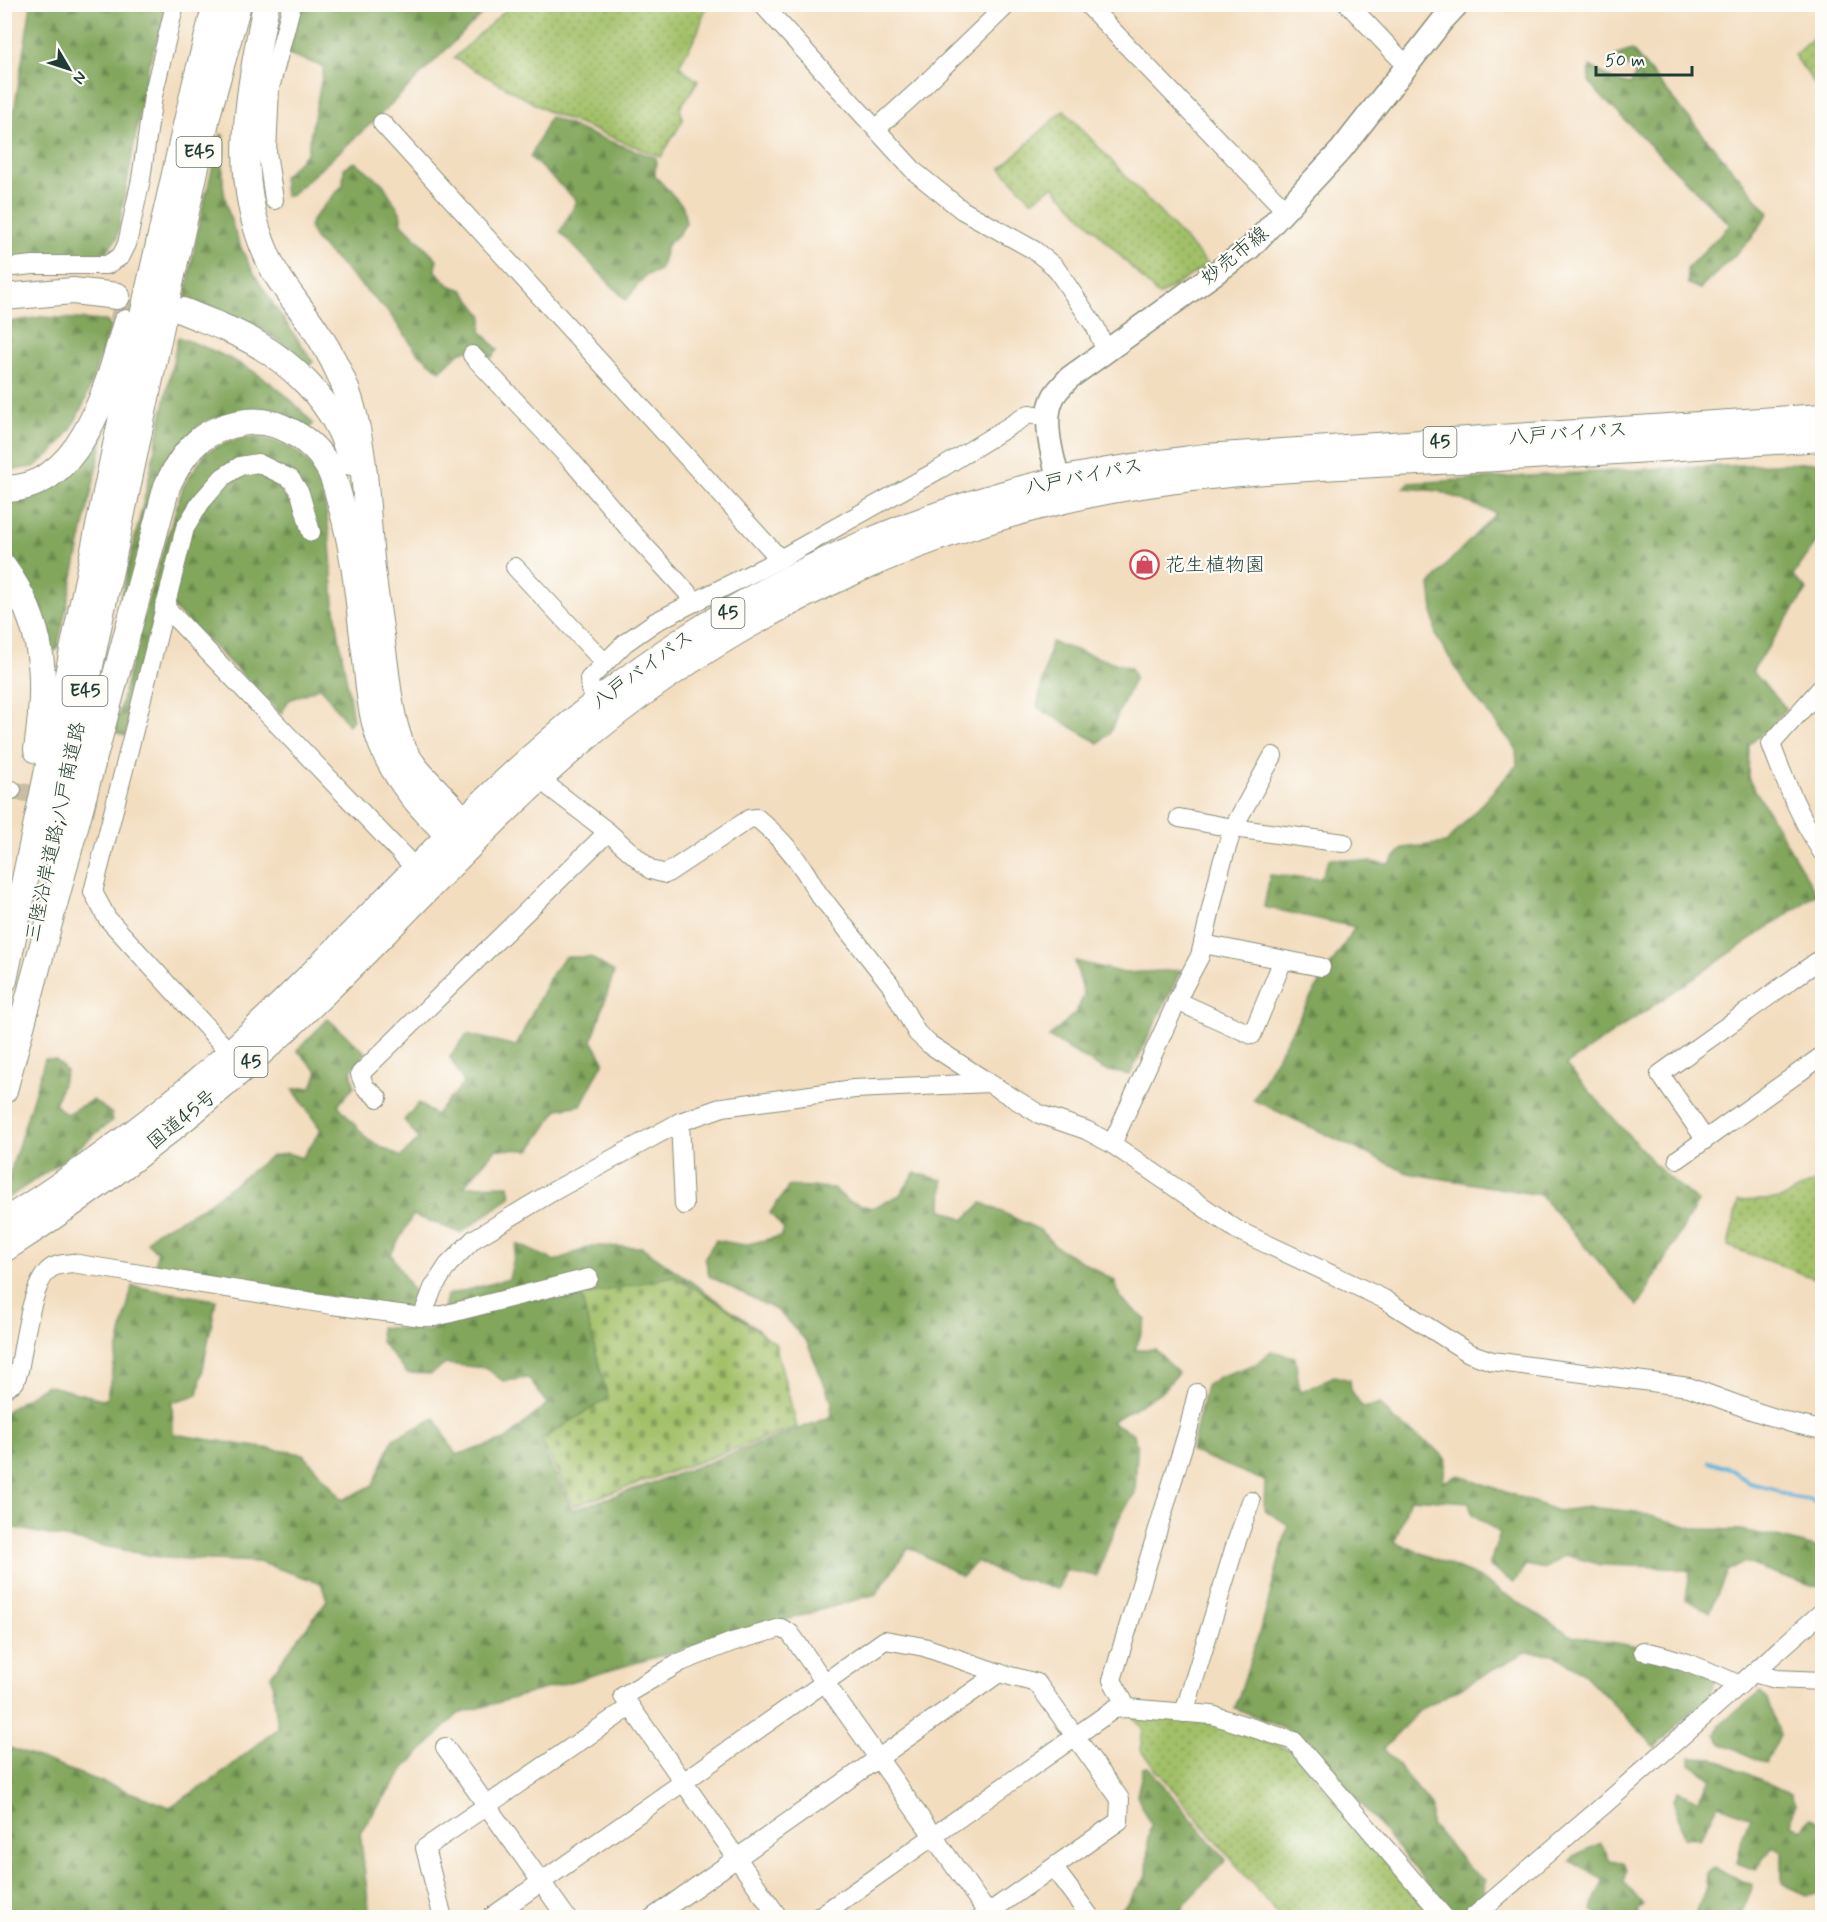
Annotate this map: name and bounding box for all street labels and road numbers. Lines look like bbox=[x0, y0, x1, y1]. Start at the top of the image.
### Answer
road number: E45 bbox=[176, 137, 222, 167]
street label: 妙売市線 bbox=[1195, 220, 1275, 292]
street label: 八戸バイパス bbox=[1507, 416, 1629, 452]
road number: 45 bbox=[1424, 427, 1456, 457]
street label: 八戸バイパス bbox=[1023, 452, 1145, 502]
road number: 45 bbox=[712, 598, 744, 628]
street label: 八戸バイパス bbox=[587, 624, 699, 716]
road number: E45 bbox=[62, 676, 107, 706]
street label: 三陸沿岸道路;八戸南道路 bbox=[19, 719, 93, 945]
road number: 45 bbox=[234, 1047, 268, 1077]
street label: 国道45号 bbox=[142, 1084, 222, 1156]

